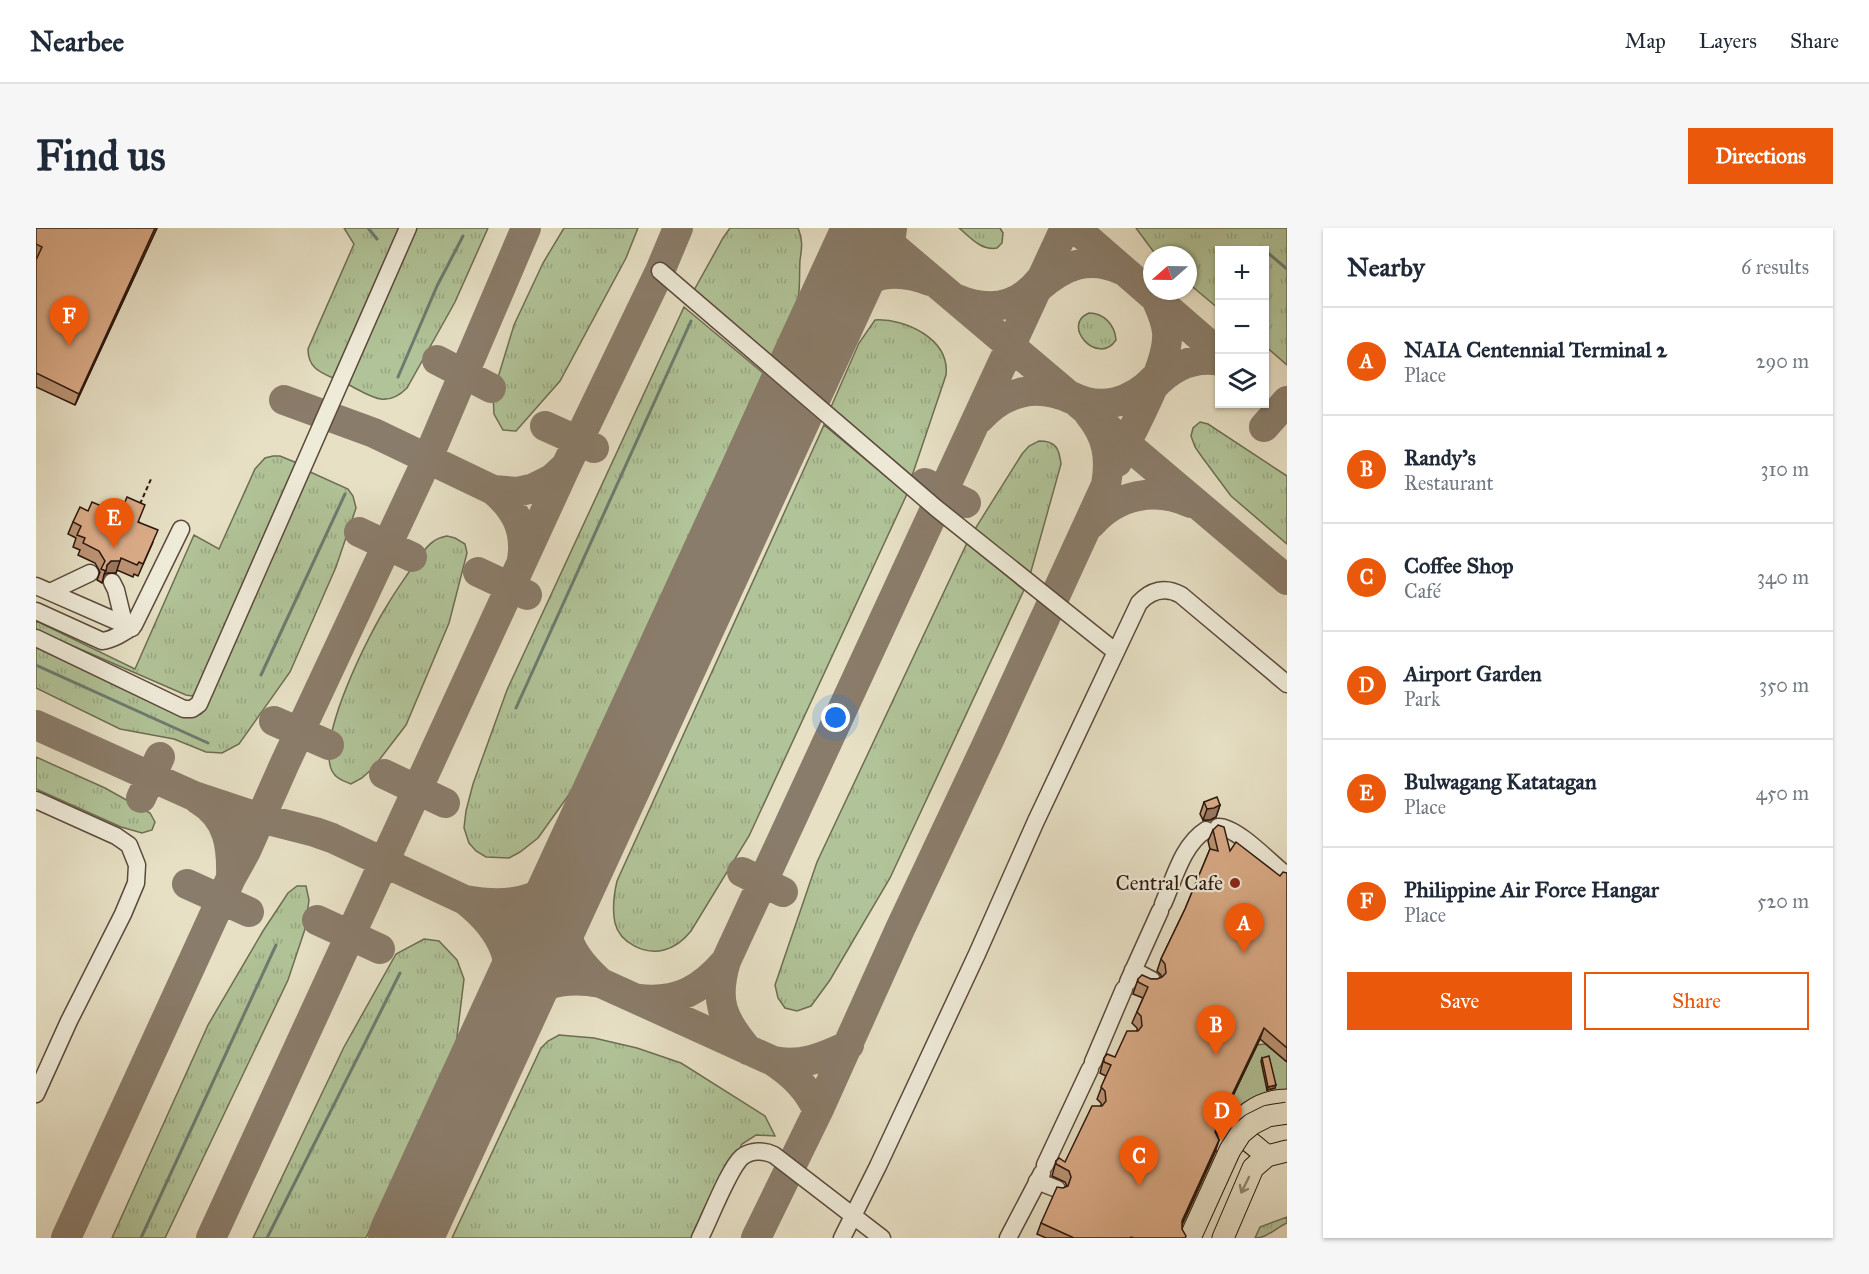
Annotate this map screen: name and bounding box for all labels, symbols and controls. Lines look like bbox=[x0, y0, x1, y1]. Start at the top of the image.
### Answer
text: Nearbee bbox=[30, 24, 124, 59]
text: Map bbox=[1625, 28, 1666, 54]
text: Layers bbox=[1699, 28, 1757, 54]
text: Share bbox=[1790, 28, 1839, 54]
button: Directions bbox=[1688, 128, 1833, 184]
text: Find us bbox=[36, 130, 166, 182]
north arrow bbox=[1143, 246, 1197, 300]
map controls bbox=[1215, 246, 1269, 408]
button: + bbox=[1215, 246, 1269, 300]
text: Nearby bbox=[1347, 251, 1425, 283]
text: 6 results bbox=[1741, 255, 1809, 279]
pin: F bbox=[50, 296, 88, 346]
button: − bbox=[1215, 300, 1269, 354]
text: NAIA Centennial Terminal 2 bbox=[1404, 336, 1667, 363]
text: A bbox=[1360, 349, 1373, 373]
text: 290 m bbox=[1756, 349, 1809, 373]
button: layers bbox=[1215, 354, 1269, 408]
text: Place bbox=[1404, 363, 1446, 387]
text: Randy's bbox=[1404, 444, 1476, 471]
text: B bbox=[1360, 457, 1373, 481]
text: 310 m bbox=[1760, 457, 1809, 481]
text: Restaurant bbox=[1404, 471, 1494, 495]
pin: E bbox=[94, 498, 134, 548]
text: Coffee Shop bbox=[1404, 552, 1514, 579]
text: C bbox=[1360, 565, 1373, 589]
text: 340 m bbox=[1757, 565, 1809, 589]
text: Café bbox=[1404, 579, 1441, 603]
text: Airport Garden bbox=[1404, 660, 1542, 687]
text: D bbox=[1359, 673, 1374, 697]
text: 350 m bbox=[1759, 673, 1809, 697]
text: Park bbox=[1404, 687, 1440, 711]
your location bbox=[821, 703, 850, 732]
text: Bulwagang Katatagan bbox=[1404, 768, 1597, 795]
text: E bbox=[1359, 781, 1374, 805]
text: 450 m bbox=[1756, 781, 1809, 805]
text: Place bbox=[1404, 795, 1446, 819]
place label: Central Cafe bbox=[1115, 870, 1223, 896]
marker: Central Cafe bbox=[1228, 876, 1242, 890]
text: Philippine Air Force Hangar bbox=[1404, 876, 1659, 903]
text: F bbox=[1360, 889, 1373, 913]
text: 520 m bbox=[1757, 889, 1809, 913]
text: Place bbox=[1404, 903, 1446, 927]
pin: A bbox=[1224, 904, 1264, 953]
button: Save bbox=[1347, 972, 1572, 1030]
button: Share bbox=[1584, 972, 1809, 1030]
pin: B bbox=[1196, 1006, 1236, 1055]
pin: D bbox=[1202, 1092, 1242, 1141]
pin: C bbox=[1120, 1136, 1158, 1186]
one-way arrow bbox=[1239, 1176, 1251, 1194]

